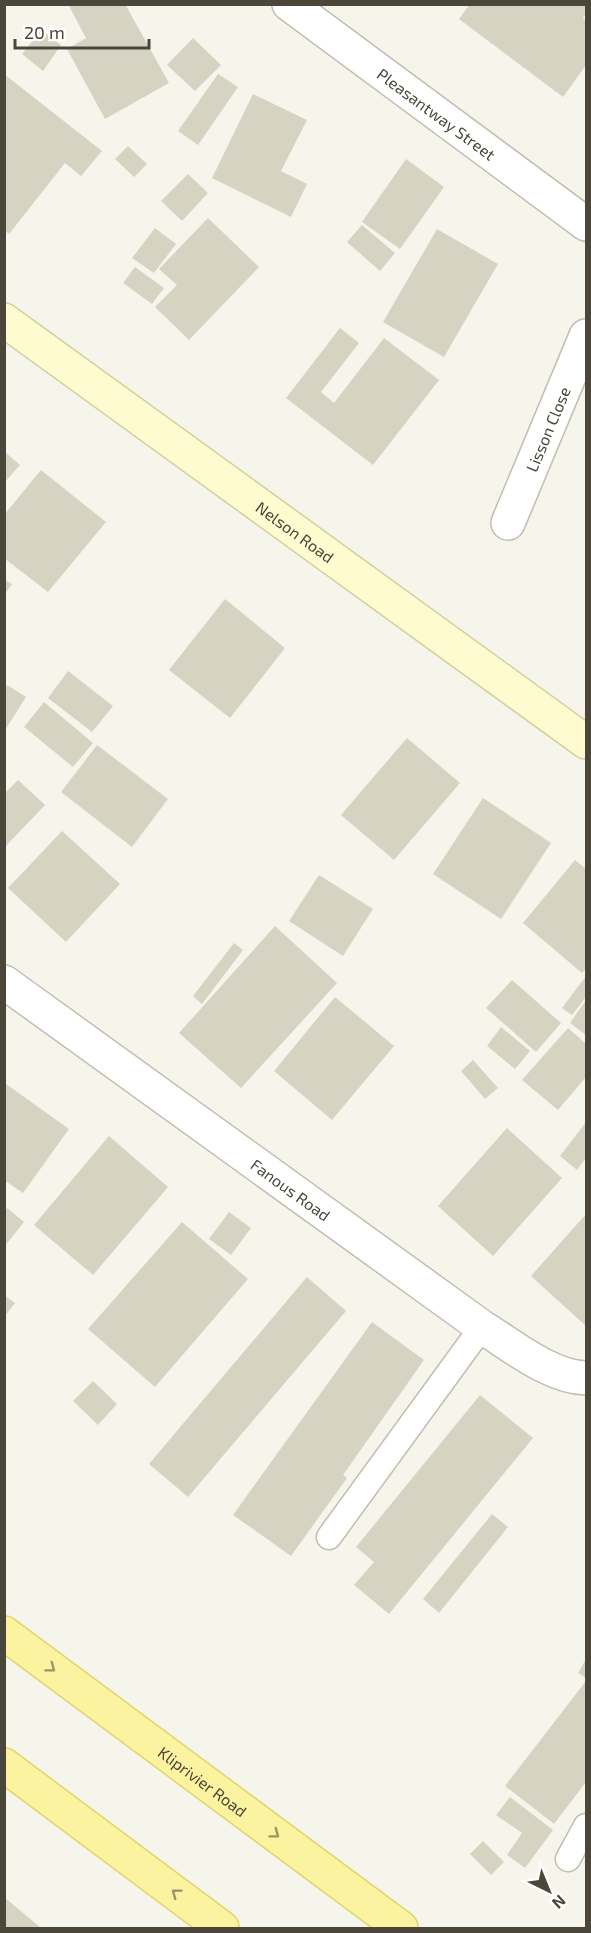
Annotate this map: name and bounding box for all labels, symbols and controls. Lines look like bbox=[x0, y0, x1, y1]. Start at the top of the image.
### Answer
scale bar bbox=[15, 12, 148, 50]
text: 20 m bbox=[24, 21, 65, 43]
street label: Pleasantway Street bbox=[374, 64, 500, 163]
street label: Lisson Close bbox=[521, 384, 573, 474]
street label: Nelson Road bbox=[253, 497, 338, 566]
street label: Fanous Road bbox=[248, 1154, 334, 1224]
one-way arrow bbox=[45, 1660, 56, 1671]
street label: Kliprivier Road bbox=[155, 1742, 251, 1820]
one-way arrow bbox=[268, 1827, 279, 1838]
north arrow bbox=[519, 1861, 579, 1921]
one-way arrow bbox=[171, 1890, 182, 1901]
text: N bbox=[549, 1891, 570, 1913]

